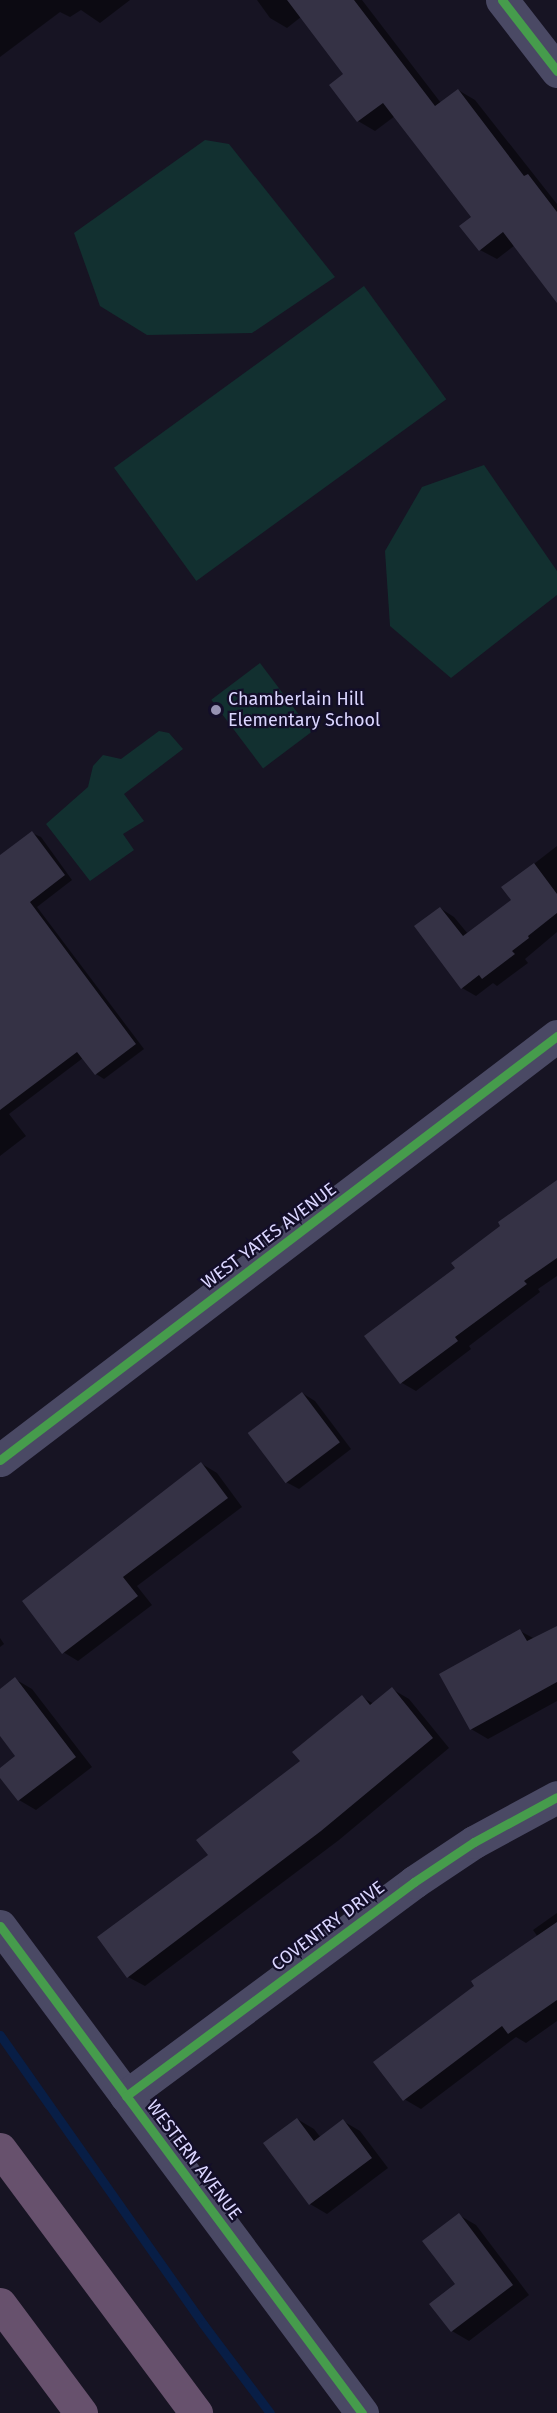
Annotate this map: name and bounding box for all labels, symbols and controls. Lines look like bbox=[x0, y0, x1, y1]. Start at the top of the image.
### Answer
place label: Chamberlain Hill Elementary School bbox=[228, 689, 380, 732]
marker: Chamberlain Hill Elementary School bbox=[209, 703, 223, 717]
street label: WEST YATES AVENUE bbox=[197, 1178, 341, 1294]
street label: COVENTRY DRIVE bbox=[267, 1876, 389, 1976]
street label: WESTERN AVENUE bbox=[142, 2096, 246, 2224]

